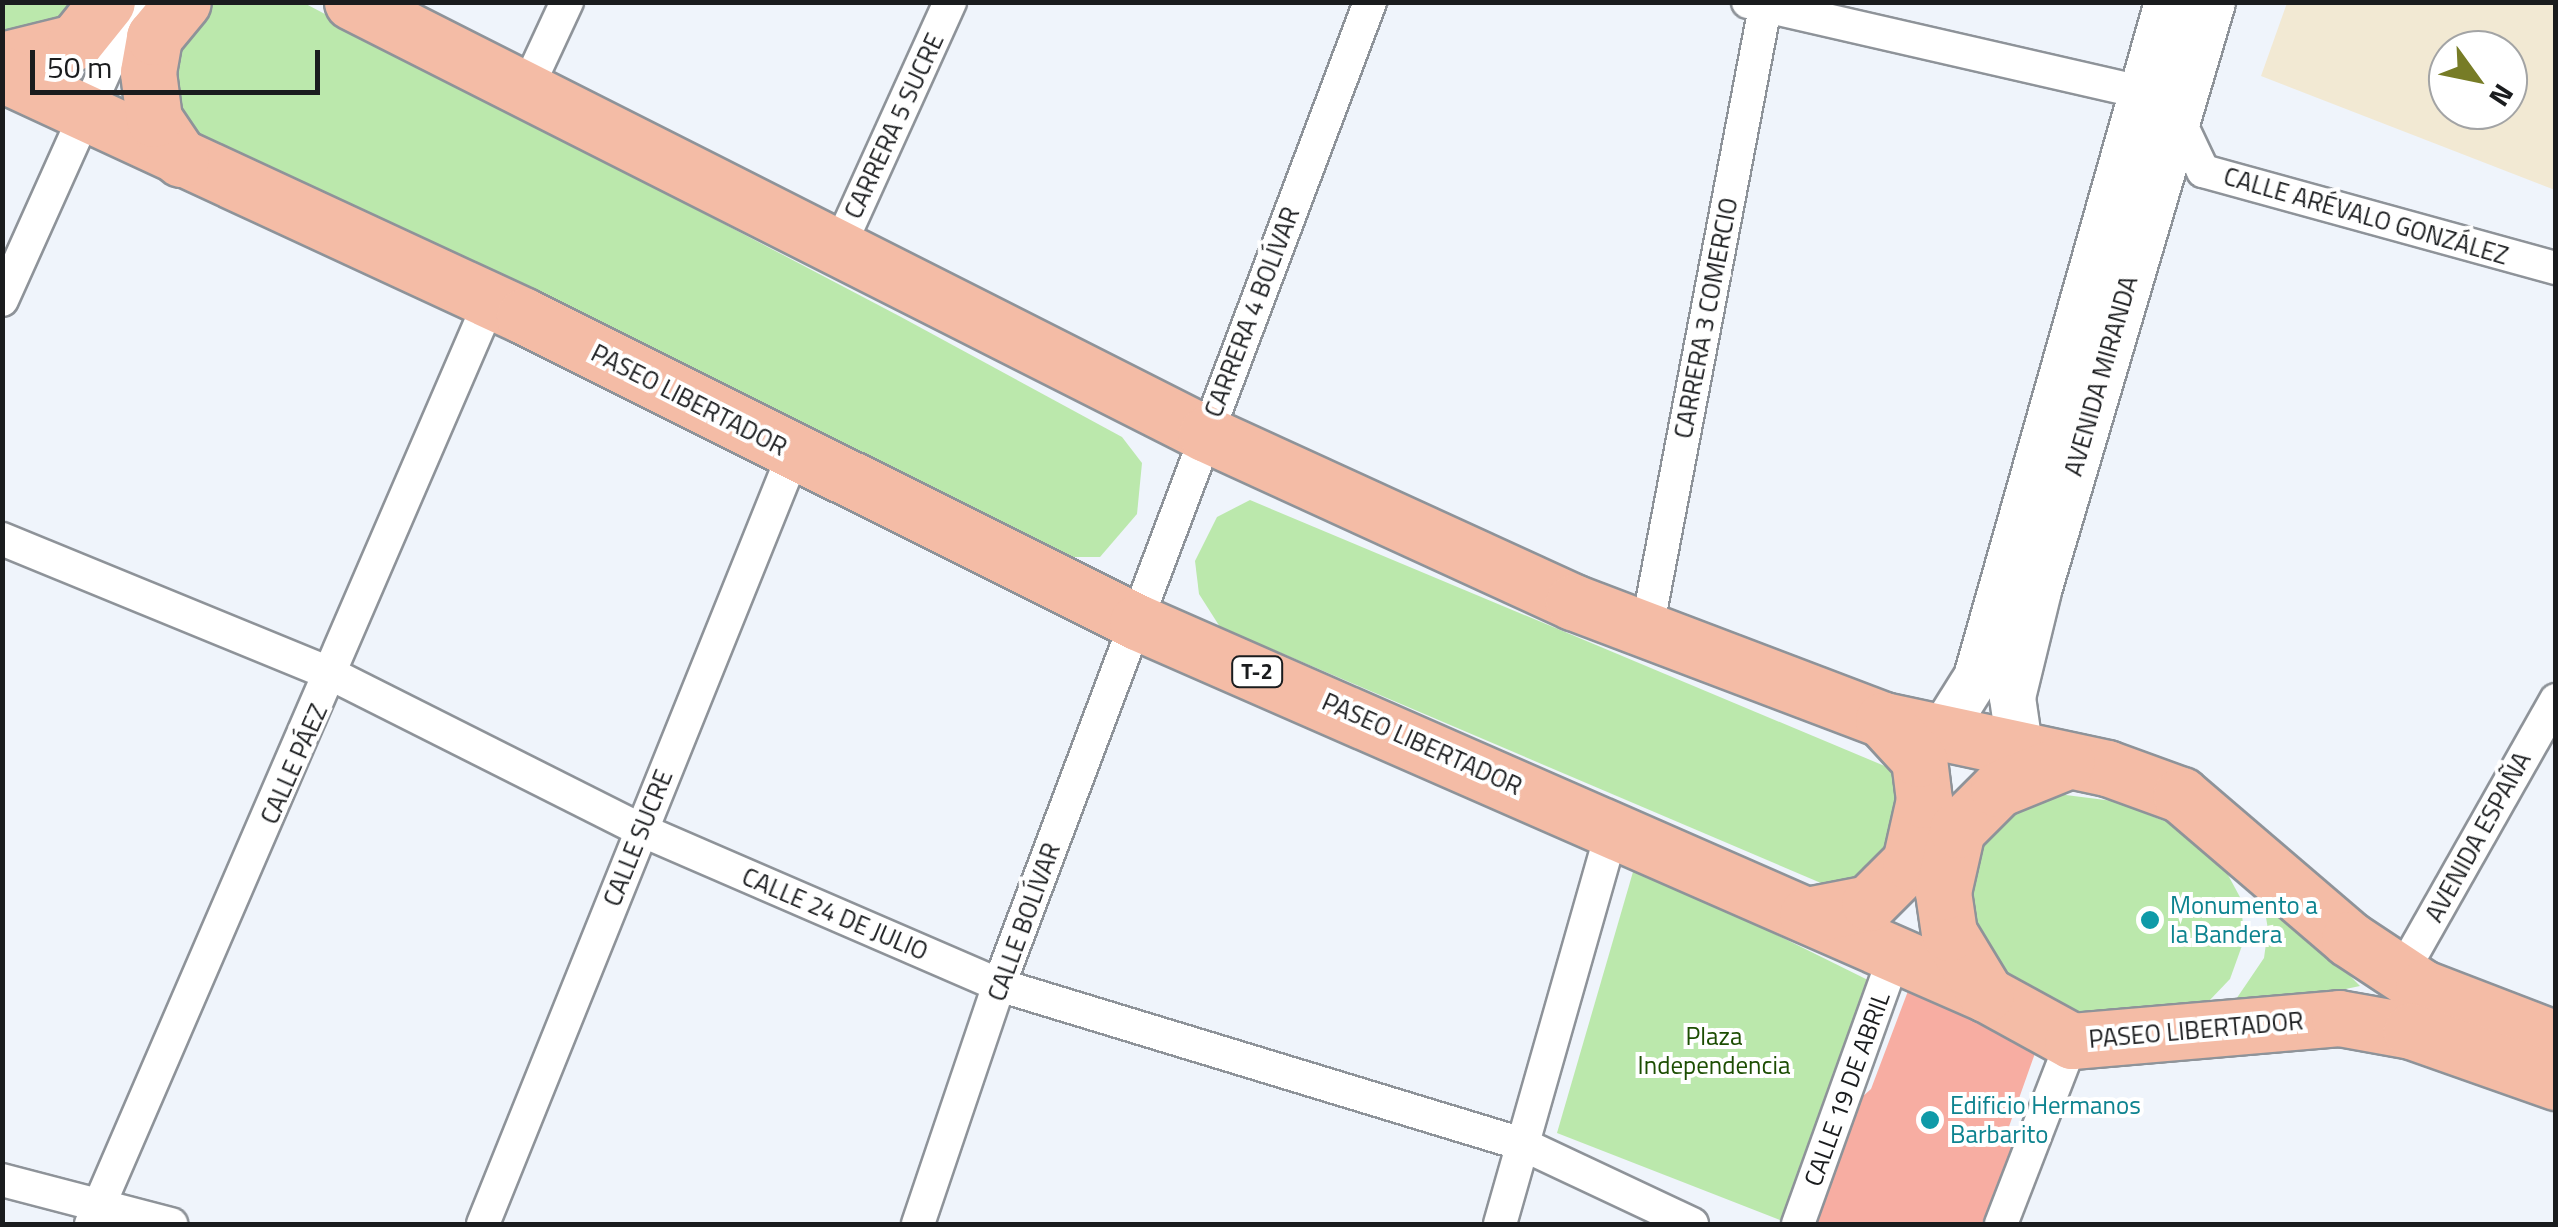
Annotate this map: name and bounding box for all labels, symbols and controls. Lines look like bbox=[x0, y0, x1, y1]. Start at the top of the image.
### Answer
street label: CARRERA 5 SUCRE bbox=[838, 29, 950, 223]
scale bar bbox=[35, 30, 325, 92]
north arrow bbox=[2428, 30, 2528, 130]
text: 50 m bbox=[47, 44, 112, 90]
text: N bbox=[2479, 76, 2525, 115]
street label: CALLE ARÉVALO GONZÁLEZ bbox=[2220, 161, 2512, 271]
street label: CARRERA 3 COMERCIO bbox=[1668, 195, 1744, 441]
street label: CARRERA 4 BOLÍVAR bbox=[1198, 203, 1306, 421]
street label: AVENIDA MIRANDA bbox=[2058, 273, 2144, 479]
street label: PASEO LIBERTADOR bbox=[586, 338, 792, 462]
road number: T-2 bbox=[1230, 655, 1284, 689]
street label: PASEO LIBERTADOR bbox=[1318, 687, 1526, 801]
street label: CALLE PÁEZ bbox=[254, 699, 334, 829]
street label: AVENIDA ESPAÑA bbox=[2419, 747, 2537, 927]
street label: CALLE SUCRE bbox=[597, 766, 679, 910]
street label: CALLE BOLÍVAR bbox=[982, 839, 1066, 1005]
street label: CALLE 24 DE JULIO bbox=[738, 861, 932, 967]
place label: Monumento a la Bandera bbox=[2170, 891, 2318, 950]
marker: Monumento a la Bandera bbox=[2139, 909, 2161, 931]
street label: CALLE 19 DE ABRIL bbox=[1798, 988, 1896, 1190]
street label: PASEO LIBERTADOR bbox=[2087, 1006, 2305, 1054]
park label: Plaza Independencia bbox=[1638, 1022, 1790, 1081]
place label: Edificio Hermanos Barbarito bbox=[1950, 1091, 2141, 1150]
marker: Edificio Hermanos Barbarito bbox=[1919, 1109, 1941, 1131]

